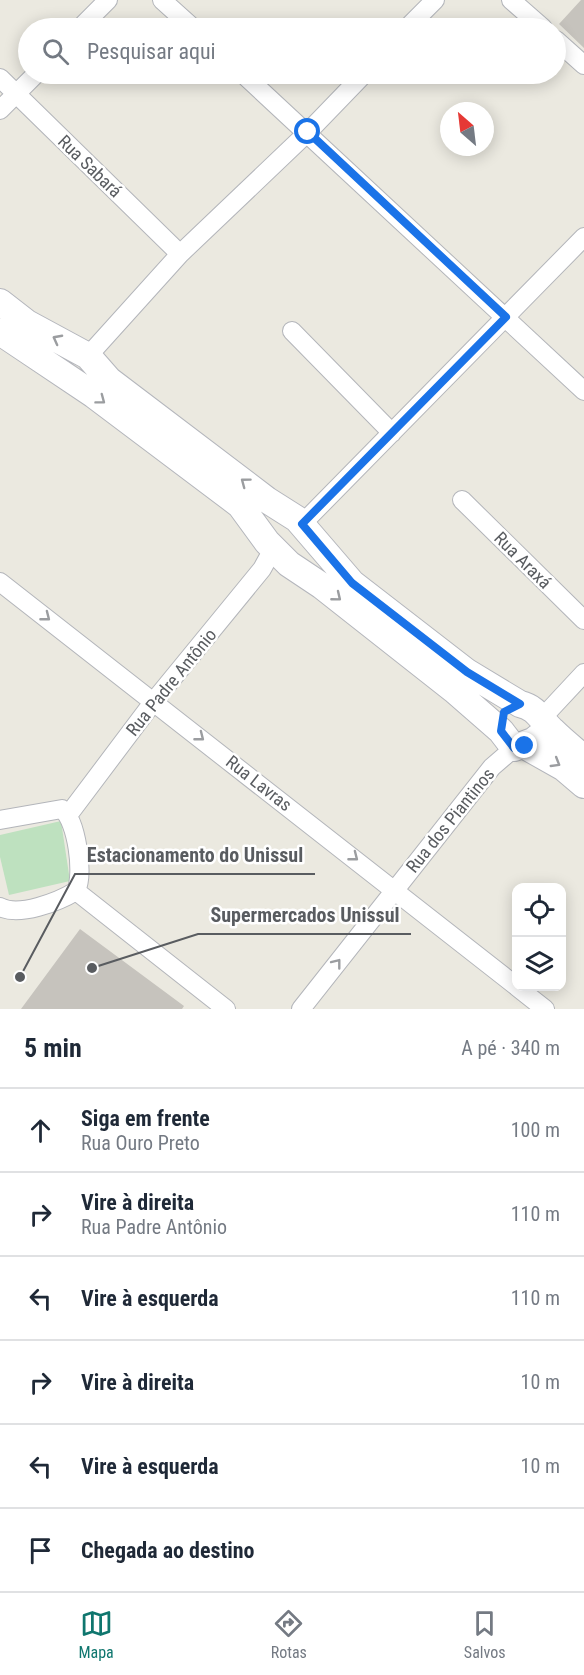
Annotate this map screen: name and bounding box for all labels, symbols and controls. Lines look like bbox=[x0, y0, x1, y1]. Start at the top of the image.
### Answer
search box bbox=[18, 18, 566, 84]
icon: search bbox=[39, 35, 72, 68]
text: Pesquisar aqui bbox=[87, 39, 216, 64]
north arrow bbox=[440, 102, 494, 156]
route start bbox=[294, 118, 320, 144]
street label: Rua Sabará bbox=[54, 131, 126, 201]
one-way arrow bbox=[53, 335, 64, 347]
one-way arrow bbox=[94, 393, 105, 404]
one-way arrow bbox=[240, 479, 251, 490]
street label: Rua Araxá bbox=[490, 527, 556, 593]
one-way arrow bbox=[330, 590, 341, 601]
one-way arrow bbox=[40, 610, 51, 621]
street label: Rua Padre Antônio bbox=[121, 624, 221, 740]
one-way arrow bbox=[194, 729, 205, 740]
route end bbox=[511, 732, 537, 758]
street label: Rua Lavras bbox=[222, 751, 296, 815]
one-way arrow bbox=[550, 756, 560, 768]
street label: Rua dos Piantinos bbox=[402, 764, 498, 876]
callout: Estacionamento do Unissul bbox=[75, 836, 315, 874]
text: Estacionamento do Unissul bbox=[87, 843, 303, 867]
one-way arrow bbox=[347, 849, 358, 860]
map controls bbox=[512, 883, 566, 991]
button: locate bbox=[512, 883, 566, 937]
callout: Supermercados Unissul bbox=[198, 896, 411, 934]
text: Supermercados Unissul bbox=[210, 903, 400, 927]
button: layers bbox=[512, 937, 566, 991]
one-way arrow bbox=[330, 959, 341, 970]
text: 5 min bbox=[24, 1033, 82, 1063]
text: A pé · 340 m bbox=[461, 1036, 560, 1060]
text: Siga em frente bbox=[81, 1106, 210, 1131]
icon: ahead bbox=[24, 1114, 57, 1147]
text: 100 m bbox=[511, 1118, 560, 1142]
text: Rua Ouro Preto bbox=[81, 1131, 200, 1155]
text: Vire à direita bbox=[81, 1190, 194, 1215]
icon: right bbox=[24, 1198, 57, 1231]
text: 110 m bbox=[511, 1202, 560, 1226]
text: Rua Padre Antônio bbox=[81, 1215, 227, 1239]
icon: left bbox=[24, 1282, 57, 1315]
text: Vire à esquerda bbox=[81, 1286, 219, 1311]
text: 110 m bbox=[511, 1286, 560, 1310]
icon: right bbox=[24, 1366, 57, 1399]
text: Vire à direita bbox=[81, 1370, 194, 1395]
text: 10 m bbox=[521, 1370, 560, 1394]
icon: left bbox=[24, 1450, 57, 1483]
text: Vire à esquerda bbox=[81, 1454, 219, 1479]
text: 10 m bbox=[521, 1454, 560, 1478]
icon: arrive bbox=[24, 1534, 57, 1567]
text: Chegada ao destino bbox=[81, 1538, 255, 1563]
tab: Mapa bbox=[78, 1607, 114, 1662]
tab: Rotas bbox=[271, 1607, 307, 1662]
tab: Salvos bbox=[464, 1607, 506, 1662]

